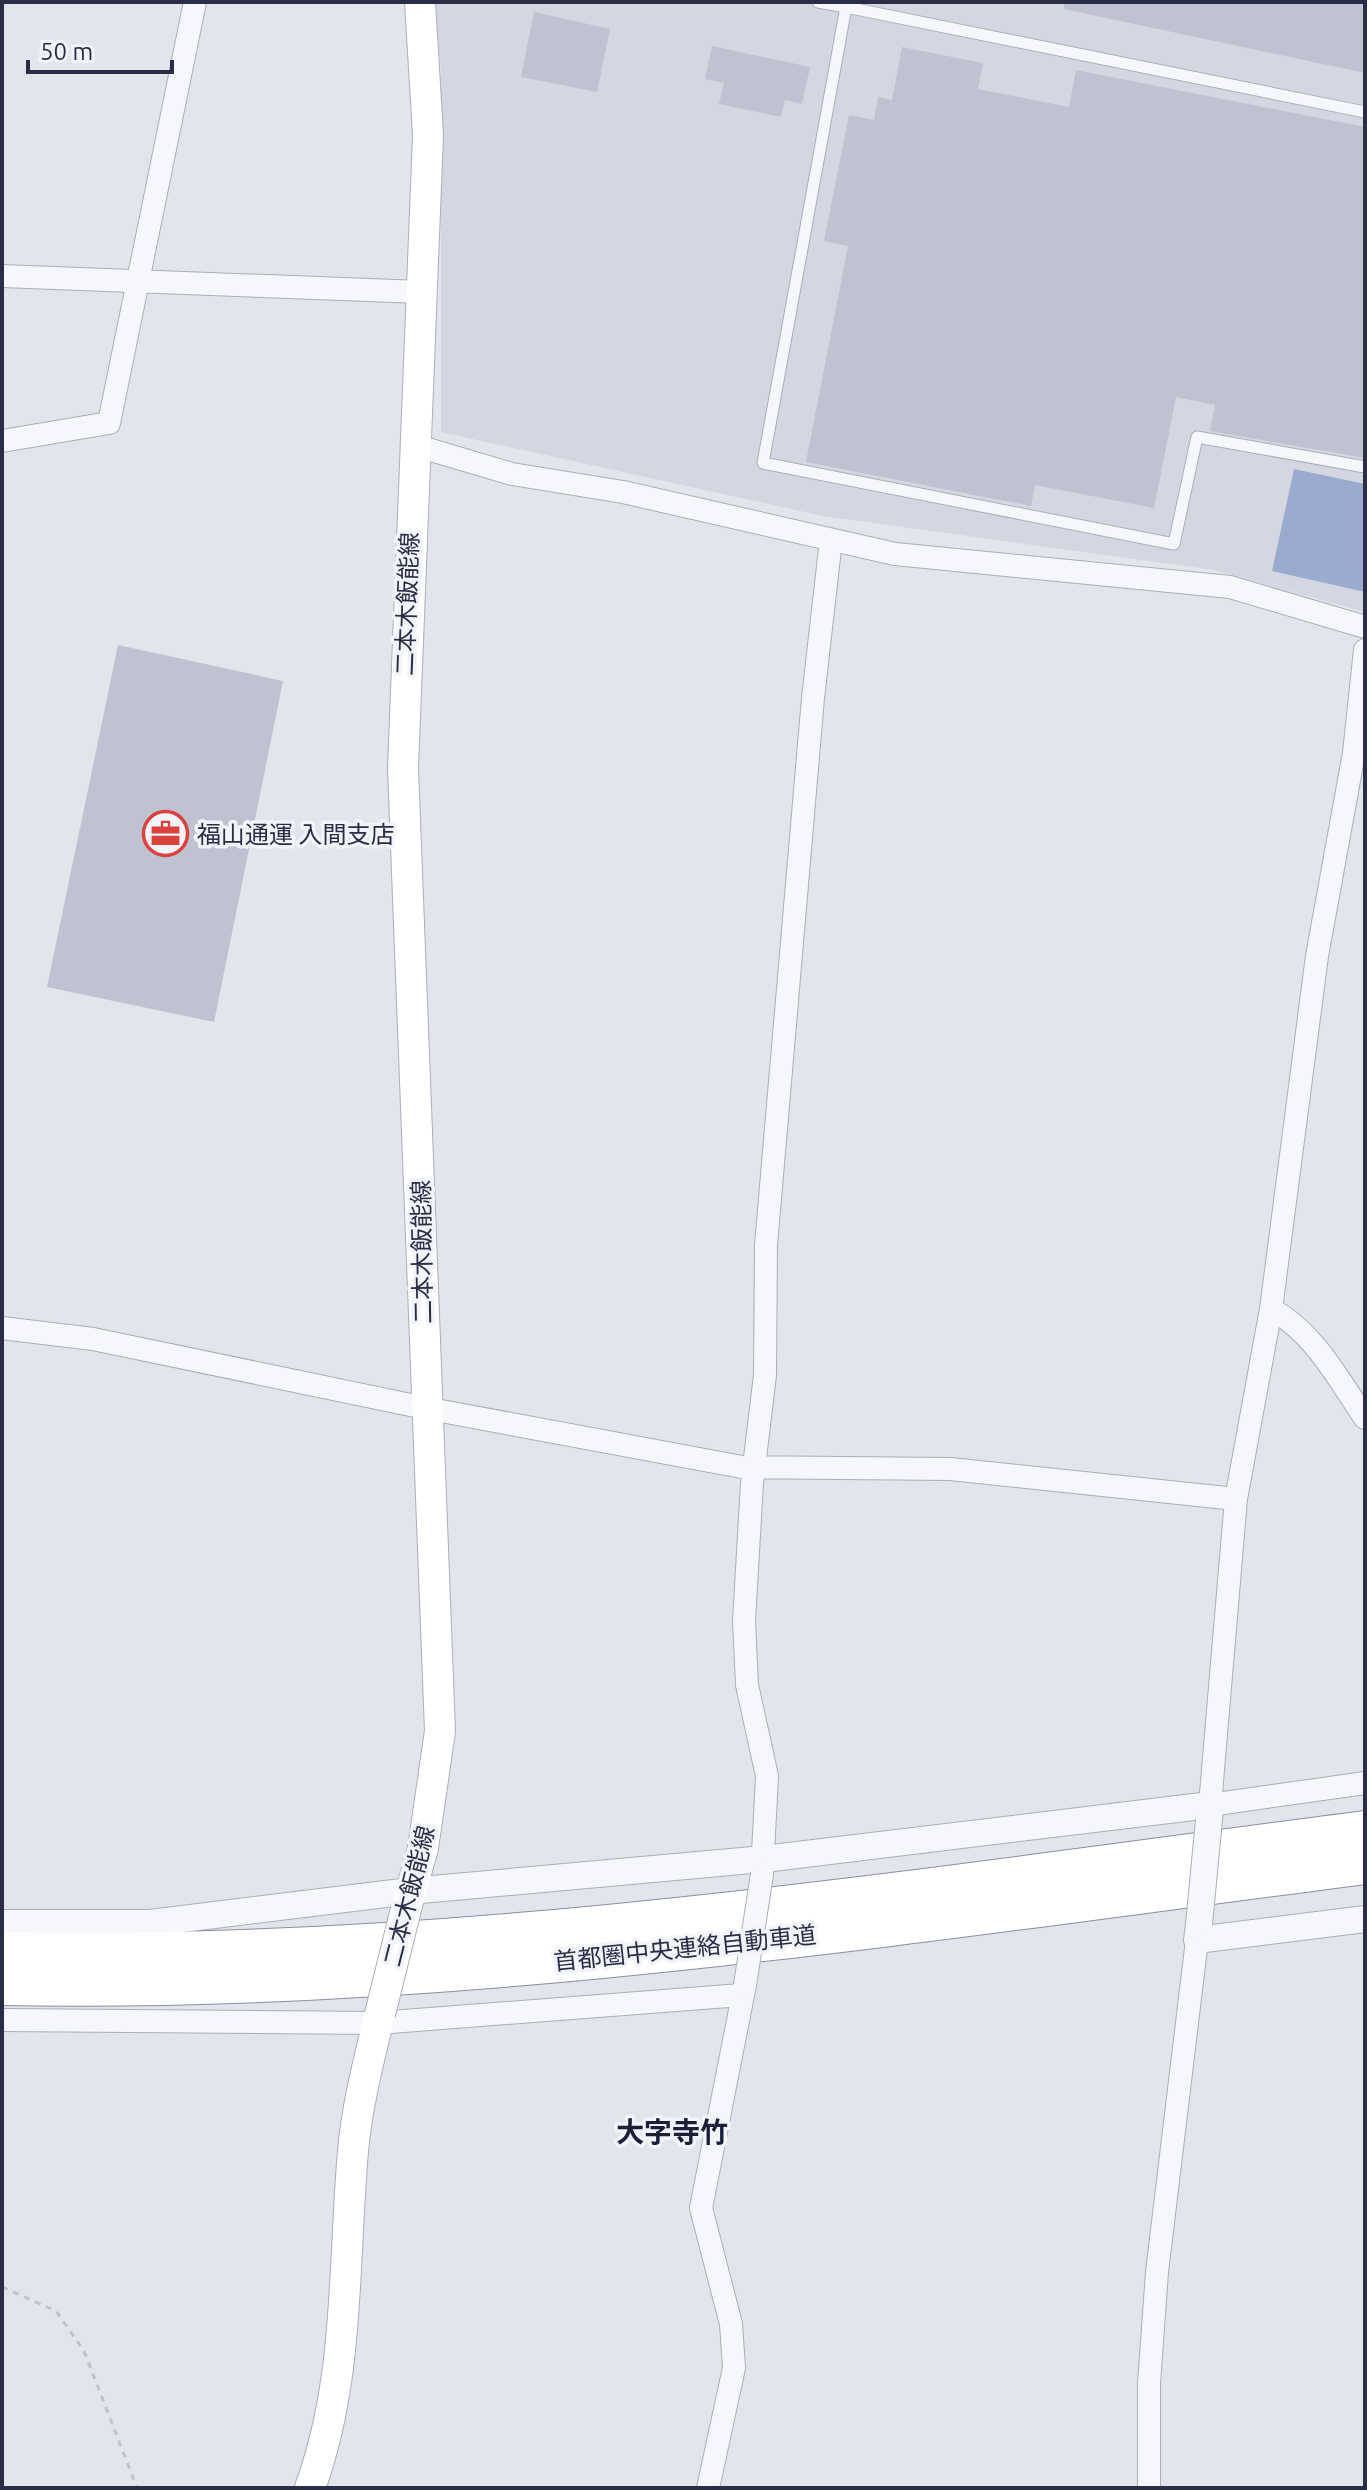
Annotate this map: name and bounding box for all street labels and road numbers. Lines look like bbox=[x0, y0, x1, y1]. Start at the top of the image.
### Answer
street label: 二本木飯能線 bbox=[391, 532, 423, 676]
street label: 二本木飯能線 bbox=[407, 1180, 437, 1324]
street label: 二本木飯能線 bbox=[378, 1823, 440, 1969]
street label: 首都圏中央連絡自動車道 bbox=[552, 1921, 818, 1975]

